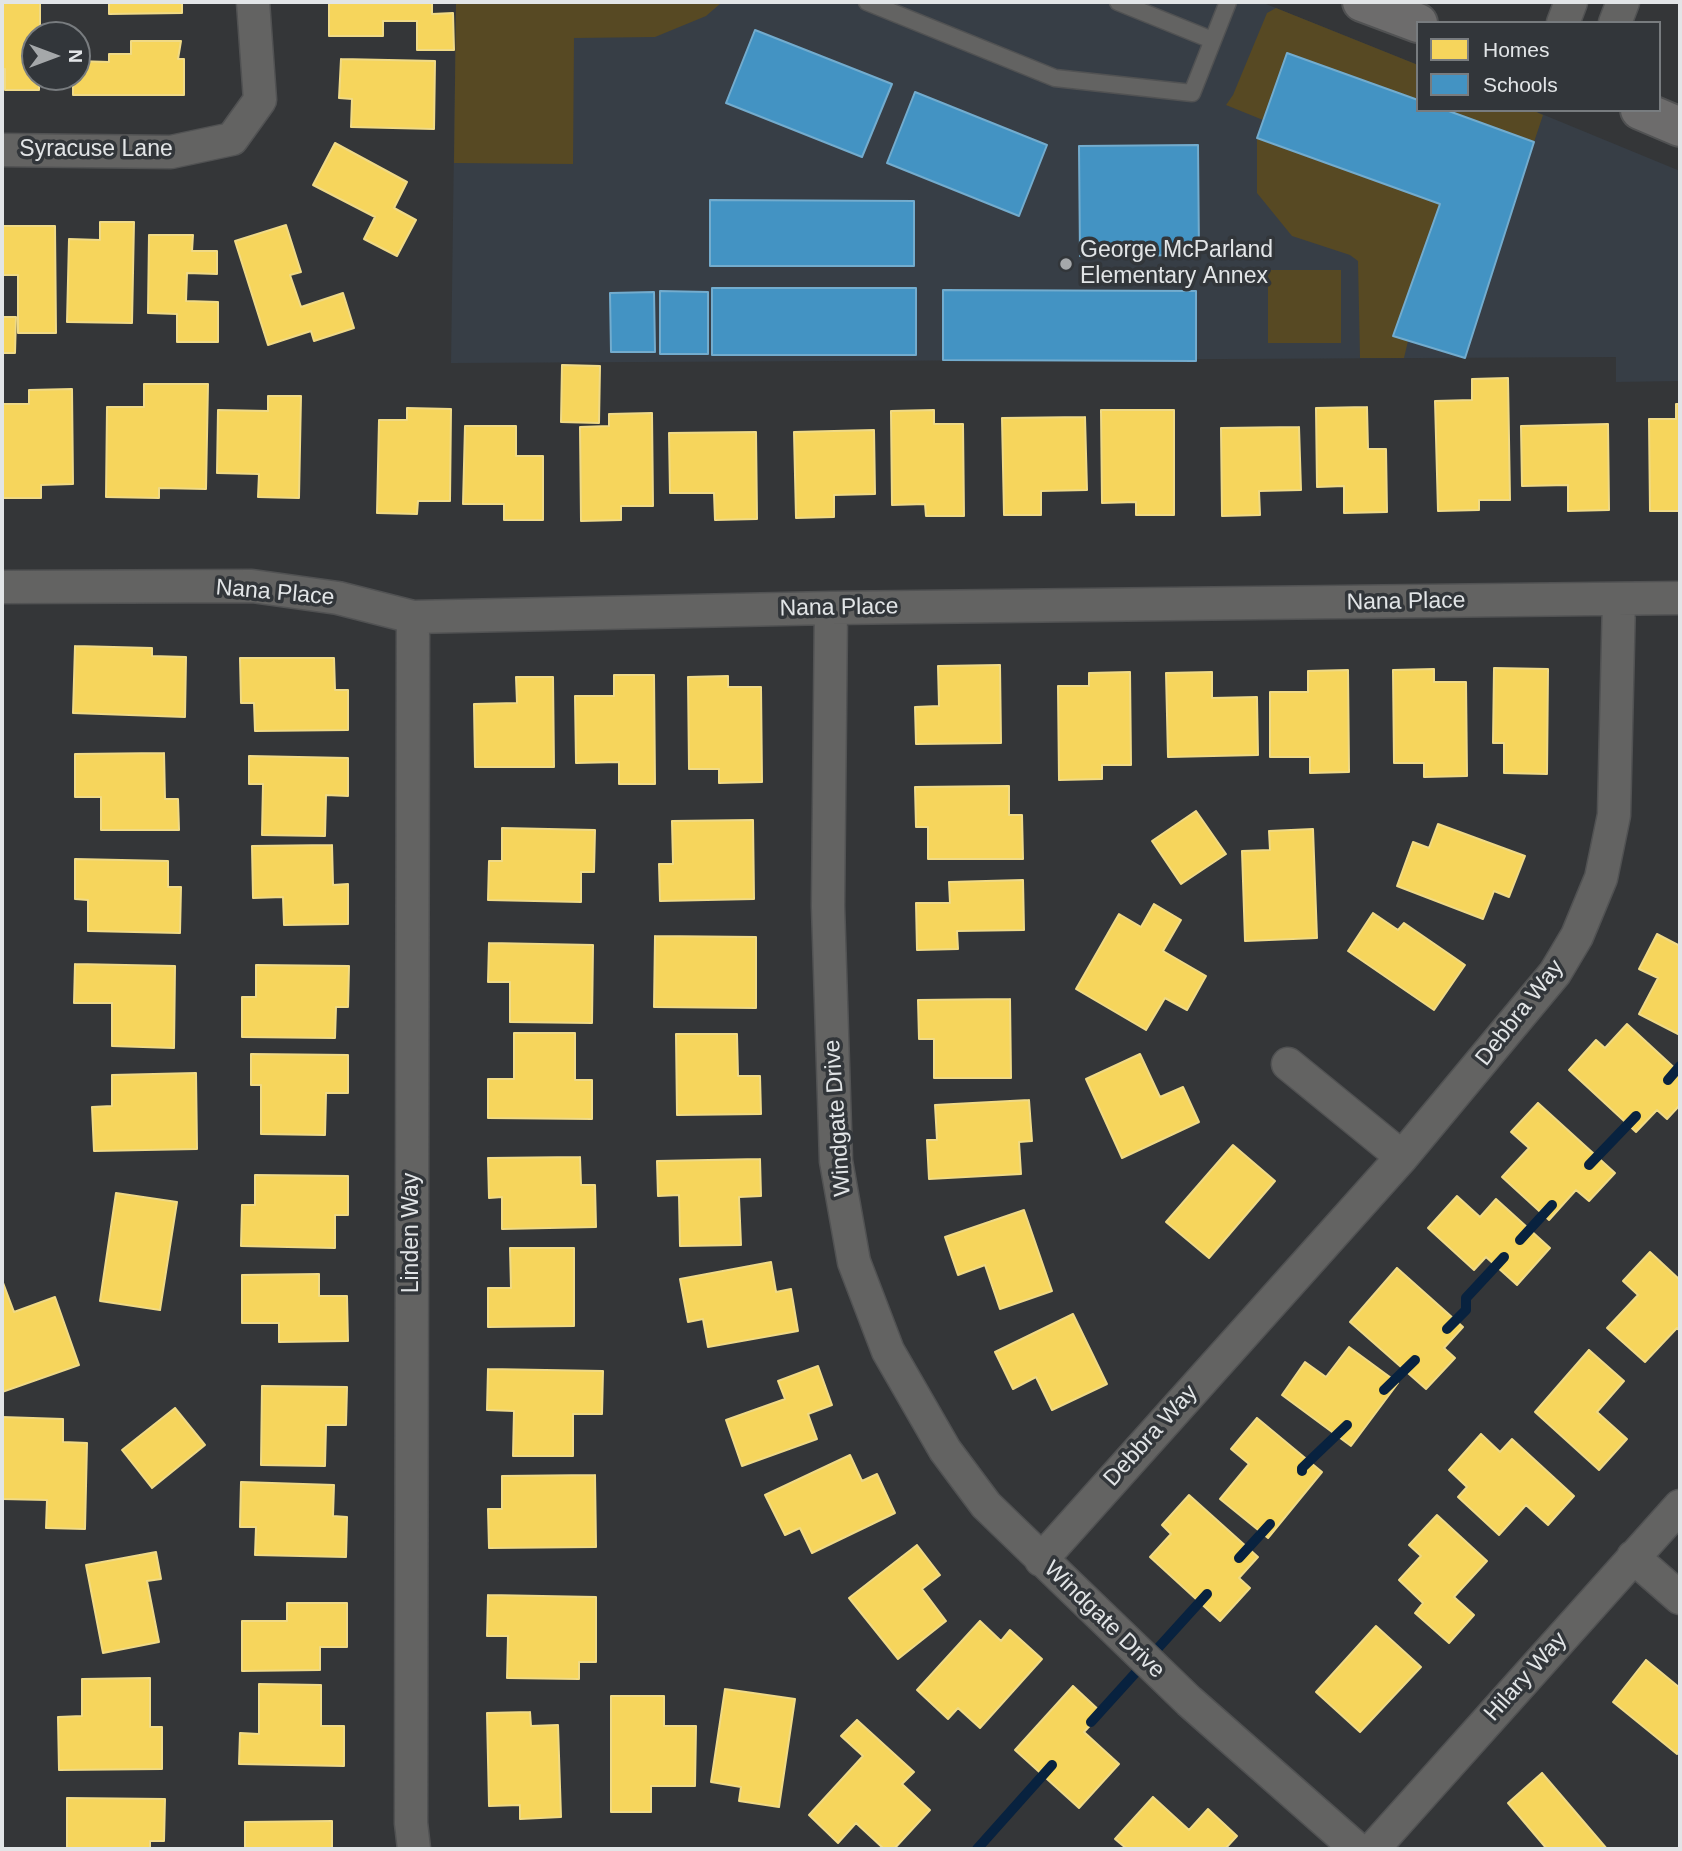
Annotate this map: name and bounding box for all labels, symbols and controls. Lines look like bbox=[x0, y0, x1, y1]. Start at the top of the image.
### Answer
north arrow bbox=[21, 21, 91, 91]
legend bbox=[1416, 21, 1661, 112]
text: Homes bbox=[1483, 38, 1550, 61]
text: N bbox=[65, 49, 86, 63]
text: Schools bbox=[1483, 73, 1558, 96]
street label: Syracuse Lane bbox=[19, 136, 173, 164]
place label: George McParland Elementary Annex bbox=[1080, 237, 1273, 291]
marker: George McParland Elementary Annex bbox=[1058, 256, 1074, 272]
street label: Nana Place bbox=[215, 574, 335, 612]
street label: Nana Place bbox=[1346, 587, 1466, 617]
street label: Nana Place bbox=[779, 593, 899, 623]
street label: Debbra Way bbox=[1470, 954, 1570, 1072]
street label: Windgate Drive bbox=[819, 1039, 857, 1197]
street label: Linden Way bbox=[398, 1173, 426, 1293]
street label: Debbra Way bbox=[1098, 1380, 1204, 1492]
street label: Windgate Drive bbox=[1038, 1555, 1170, 1685]
street label: Hilary Way bbox=[1479, 1627, 1573, 1727]

